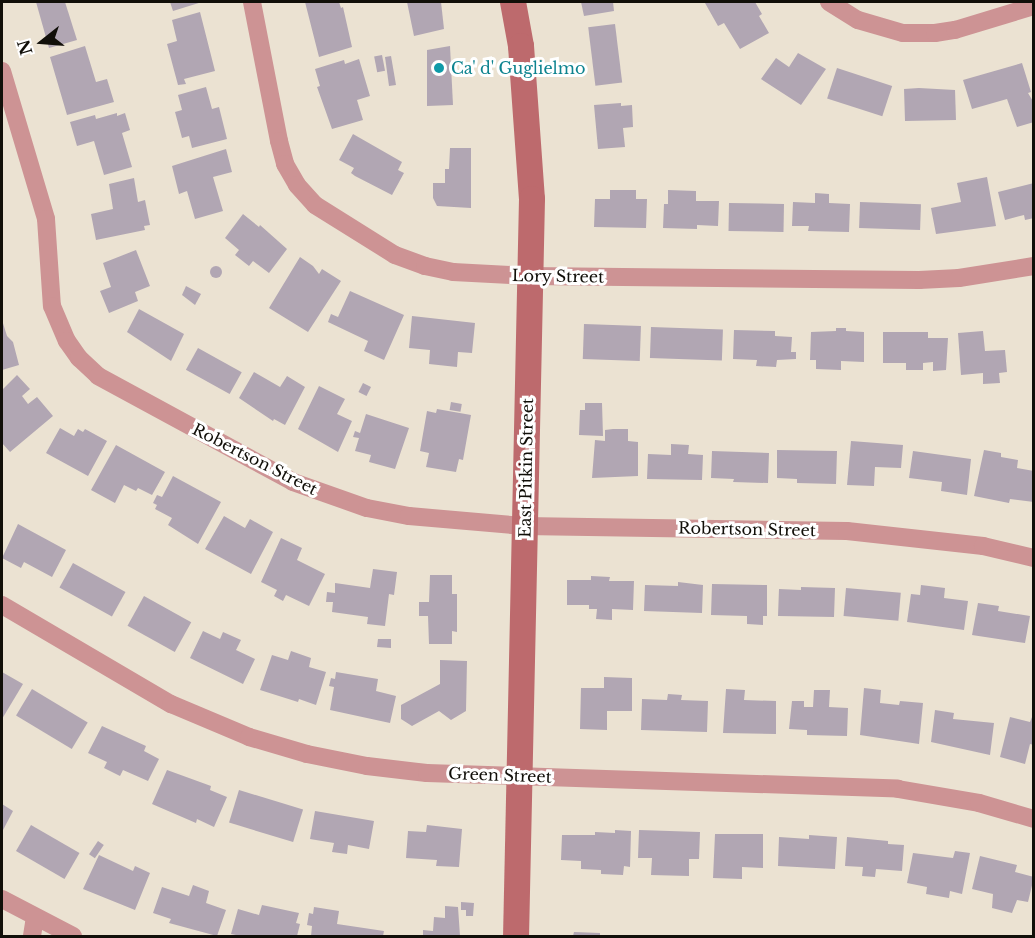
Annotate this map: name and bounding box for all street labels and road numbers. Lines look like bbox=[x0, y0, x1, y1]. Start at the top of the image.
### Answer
street label: Lory Street bbox=[512, 266, 604, 286]
street label: East Pitkin Street bbox=[515, 398, 537, 538]
street label: Robertson Street bbox=[189, 419, 321, 499]
street label: Robertson Street bbox=[678, 518, 816, 540]
street label: Green Street bbox=[448, 764, 552, 786]

